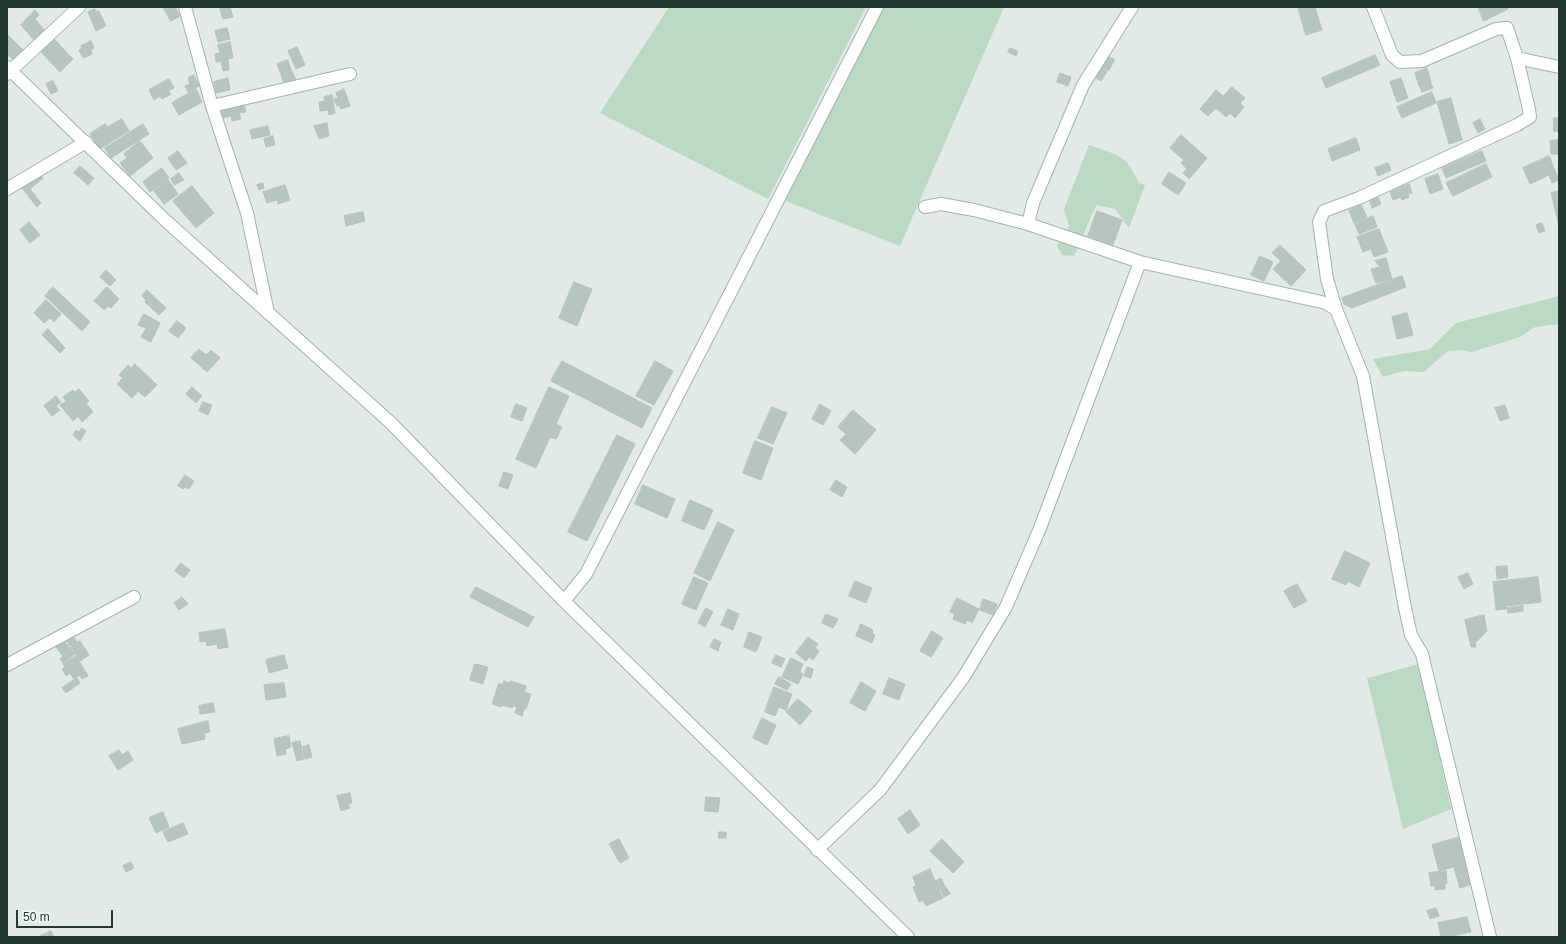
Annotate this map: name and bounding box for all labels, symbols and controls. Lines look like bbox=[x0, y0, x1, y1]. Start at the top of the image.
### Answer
scale bar bbox=[18, 902, 115, 928]
text: 50 m bbox=[23, 910, 50, 924]

